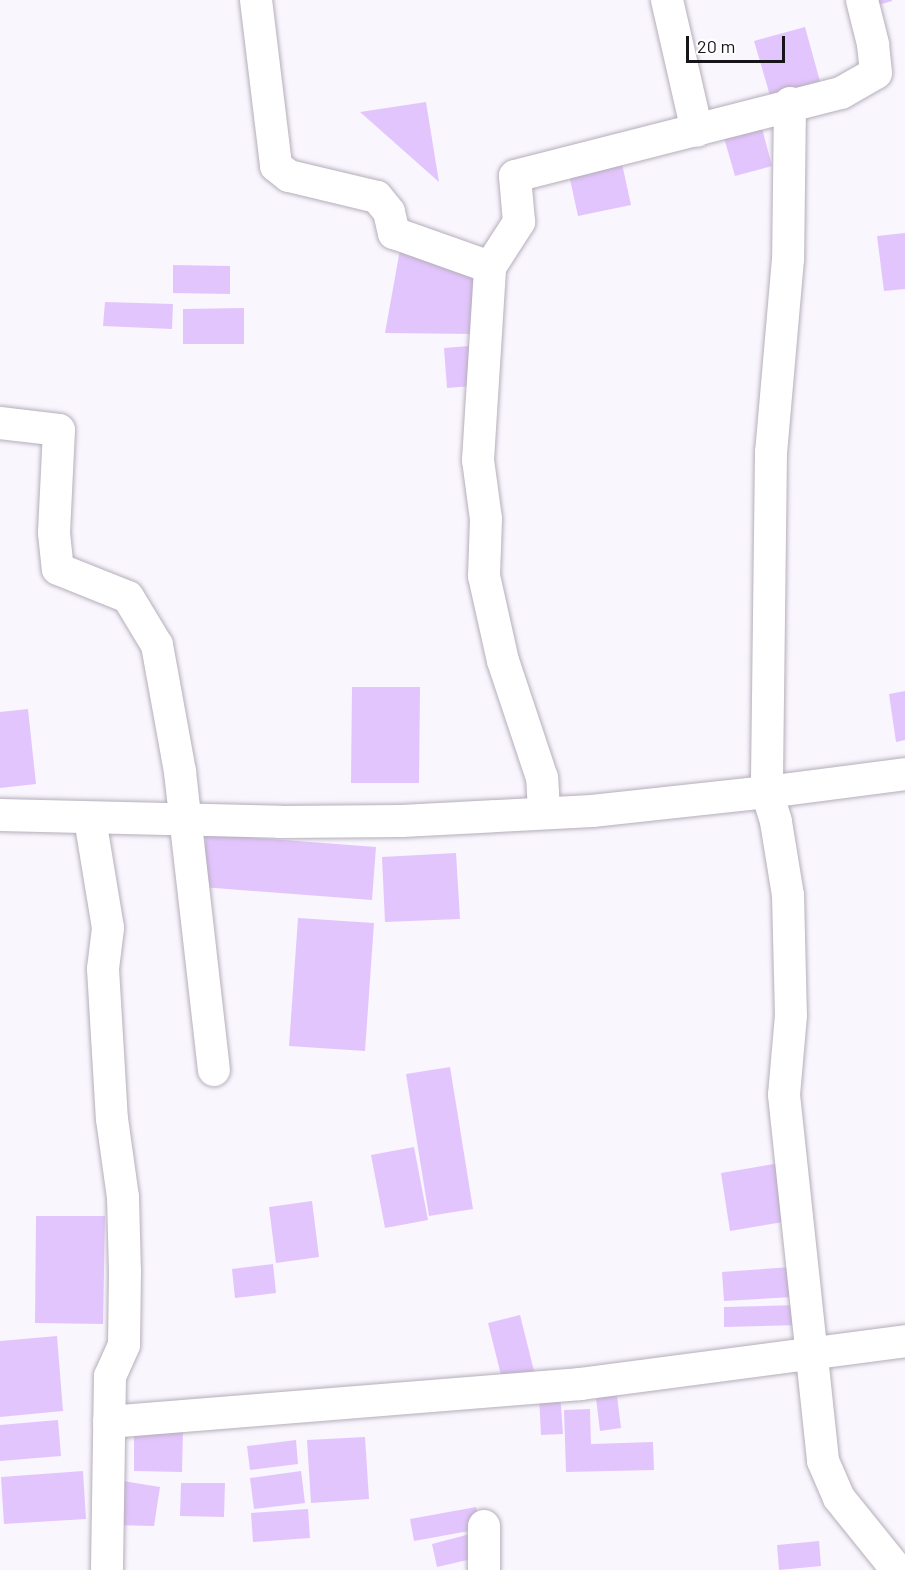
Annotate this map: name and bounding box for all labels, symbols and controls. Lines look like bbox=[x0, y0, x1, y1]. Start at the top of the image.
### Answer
scale bar bbox=[689, 24, 788, 62]
text: 20 m bbox=[697, 35, 735, 57]

